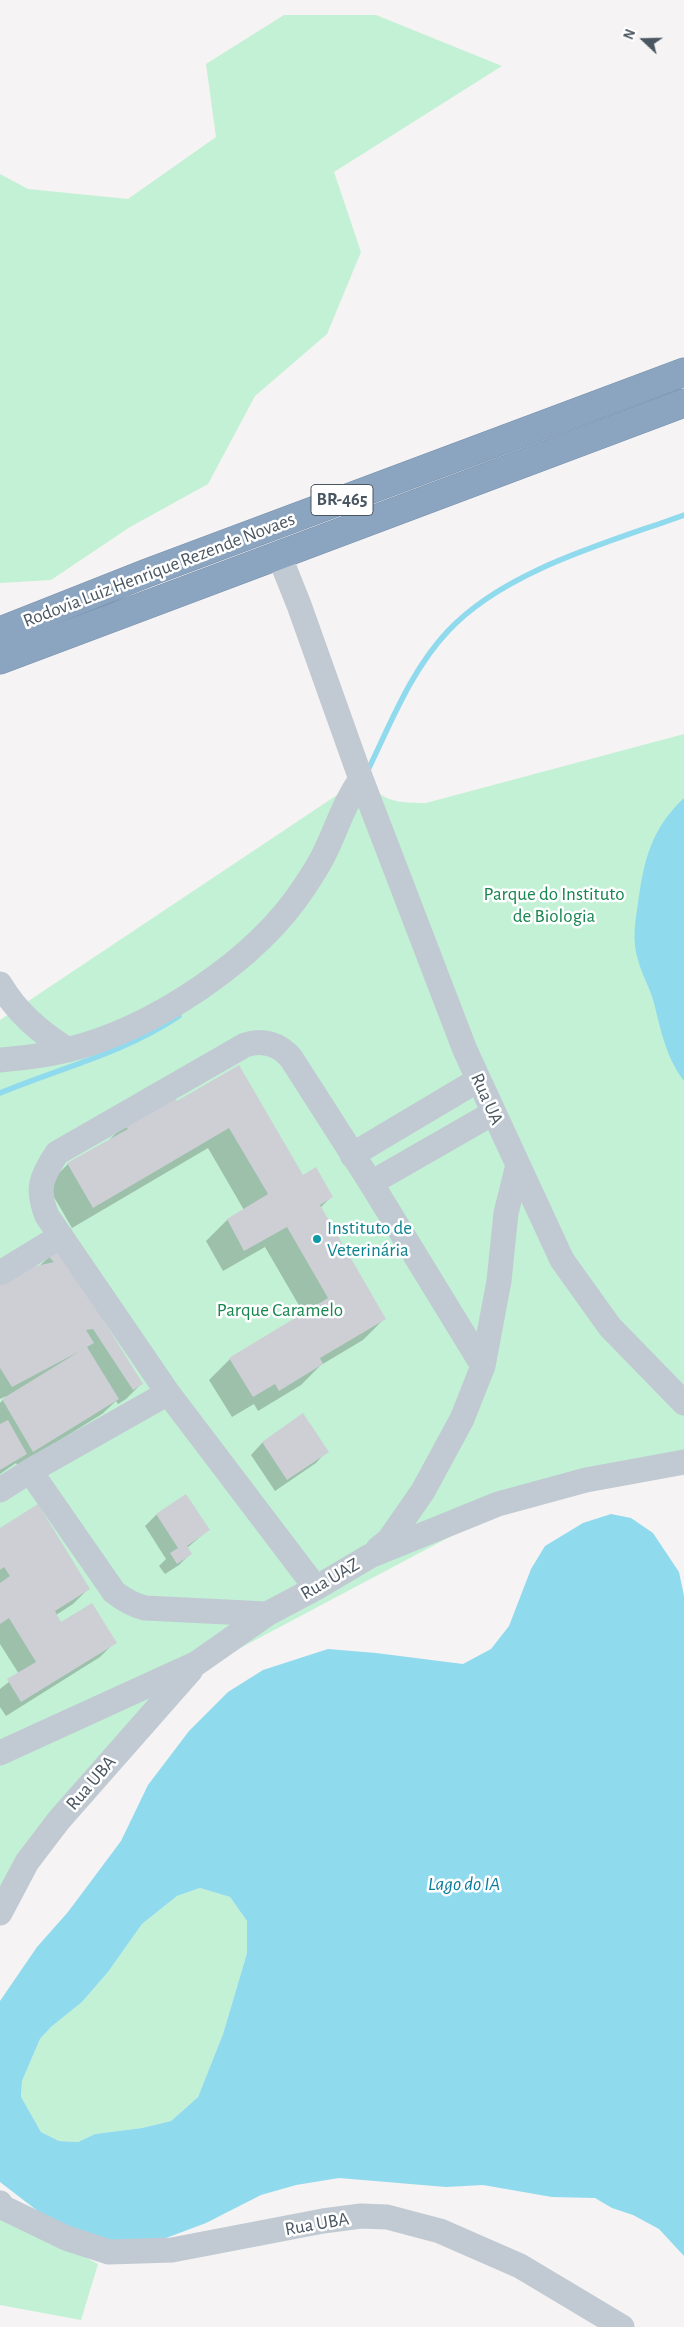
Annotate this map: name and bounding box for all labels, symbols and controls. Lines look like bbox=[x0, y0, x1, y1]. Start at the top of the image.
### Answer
north arrow bbox=[619, 15, 669, 65]
text: N bbox=[622, 28, 638, 42]
road number: BR-465 bbox=[311, 484, 373, 516]
street label: Rodovia Luiz Henrique Rezende Novaes bbox=[20, 508, 298, 632]
park label: Parque do Instituto de Biologia bbox=[484, 883, 624, 927]
street label: Rua UA bbox=[466, 1070, 508, 1128]
place label: Instituto de Veterinária bbox=[327, 1217, 412, 1261]
marker: Instituto de Veterinária bbox=[311, 1233, 323, 1245]
park label: Parque Caramelo bbox=[217, 1299, 343, 1321]
street label: Rua UAZ bbox=[296, 1553, 364, 1605]
street label: Rua UBA bbox=[61, 1751, 121, 1815]
water label: Lago do IA bbox=[428, 1872, 500, 1896]
street label: Rua UBA bbox=[283, 2207, 351, 2241]

